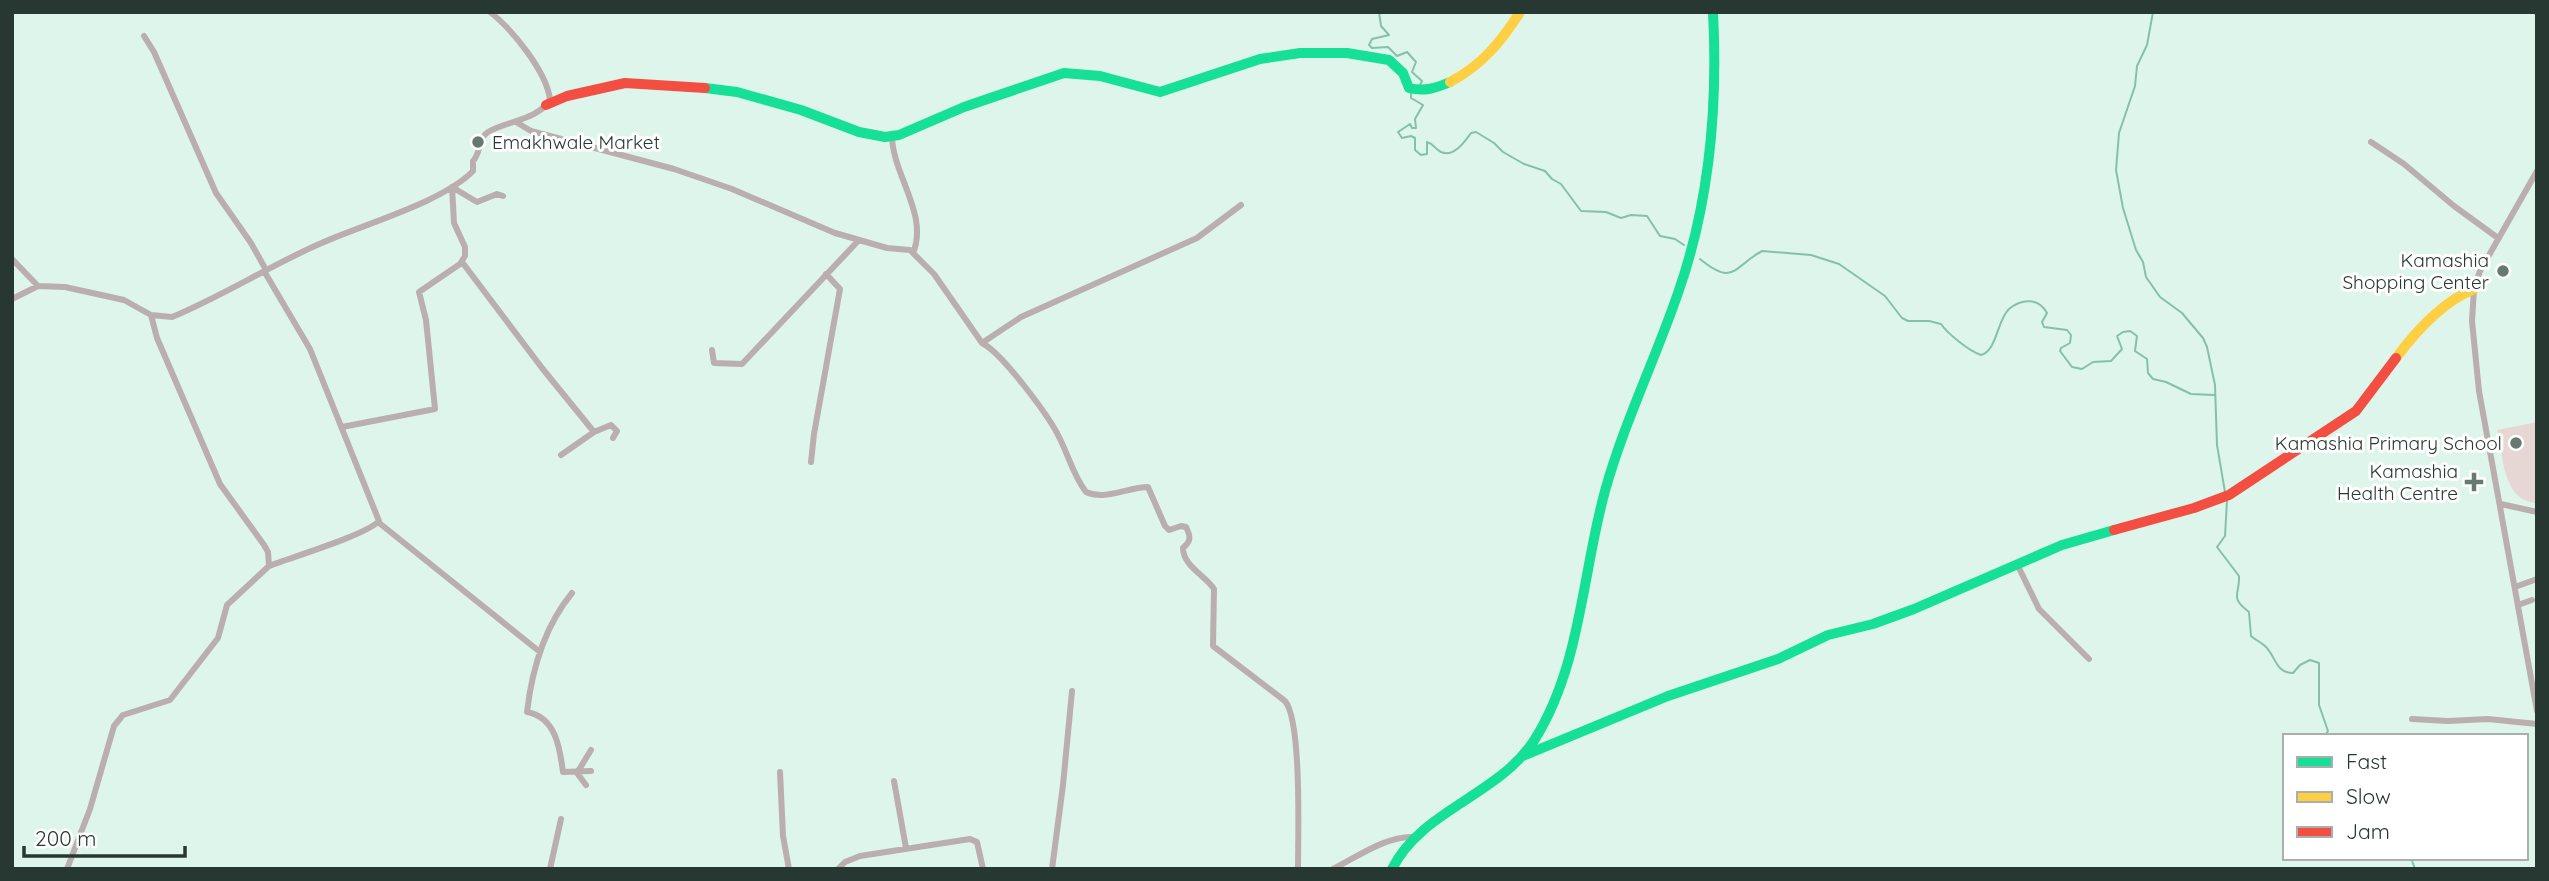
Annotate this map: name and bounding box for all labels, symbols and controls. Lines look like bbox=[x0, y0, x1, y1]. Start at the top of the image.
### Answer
place label: Emakhwale Market bbox=[492, 130, 660, 154]
marker: Emakhwale Market bbox=[470, 134, 486, 150]
place label: Kamashia Shopping Center bbox=[2342, 248, 2490, 294]
marker: Kamashia Shopping Center bbox=[2495, 263, 2511, 279]
place label: Kamashia Primary School bbox=[2275, 431, 2502, 455]
marker: Kamashia Primary School bbox=[2508, 435, 2524, 451]
place label: Kamashia Health Centre bbox=[2337, 459, 2458, 505]
marker: Kamashia Health Centre bbox=[2464, 472, 2484, 492]
legend bbox=[2283, 734, 2528, 860]
text: Fast bbox=[2346, 748, 2387, 774]
text: Slow bbox=[2346, 783, 2391, 809]
scale bar bbox=[24, 814, 186, 858]
text: Jam bbox=[2346, 818, 2390, 844]
text: 200 m bbox=[35, 825, 97, 851]

